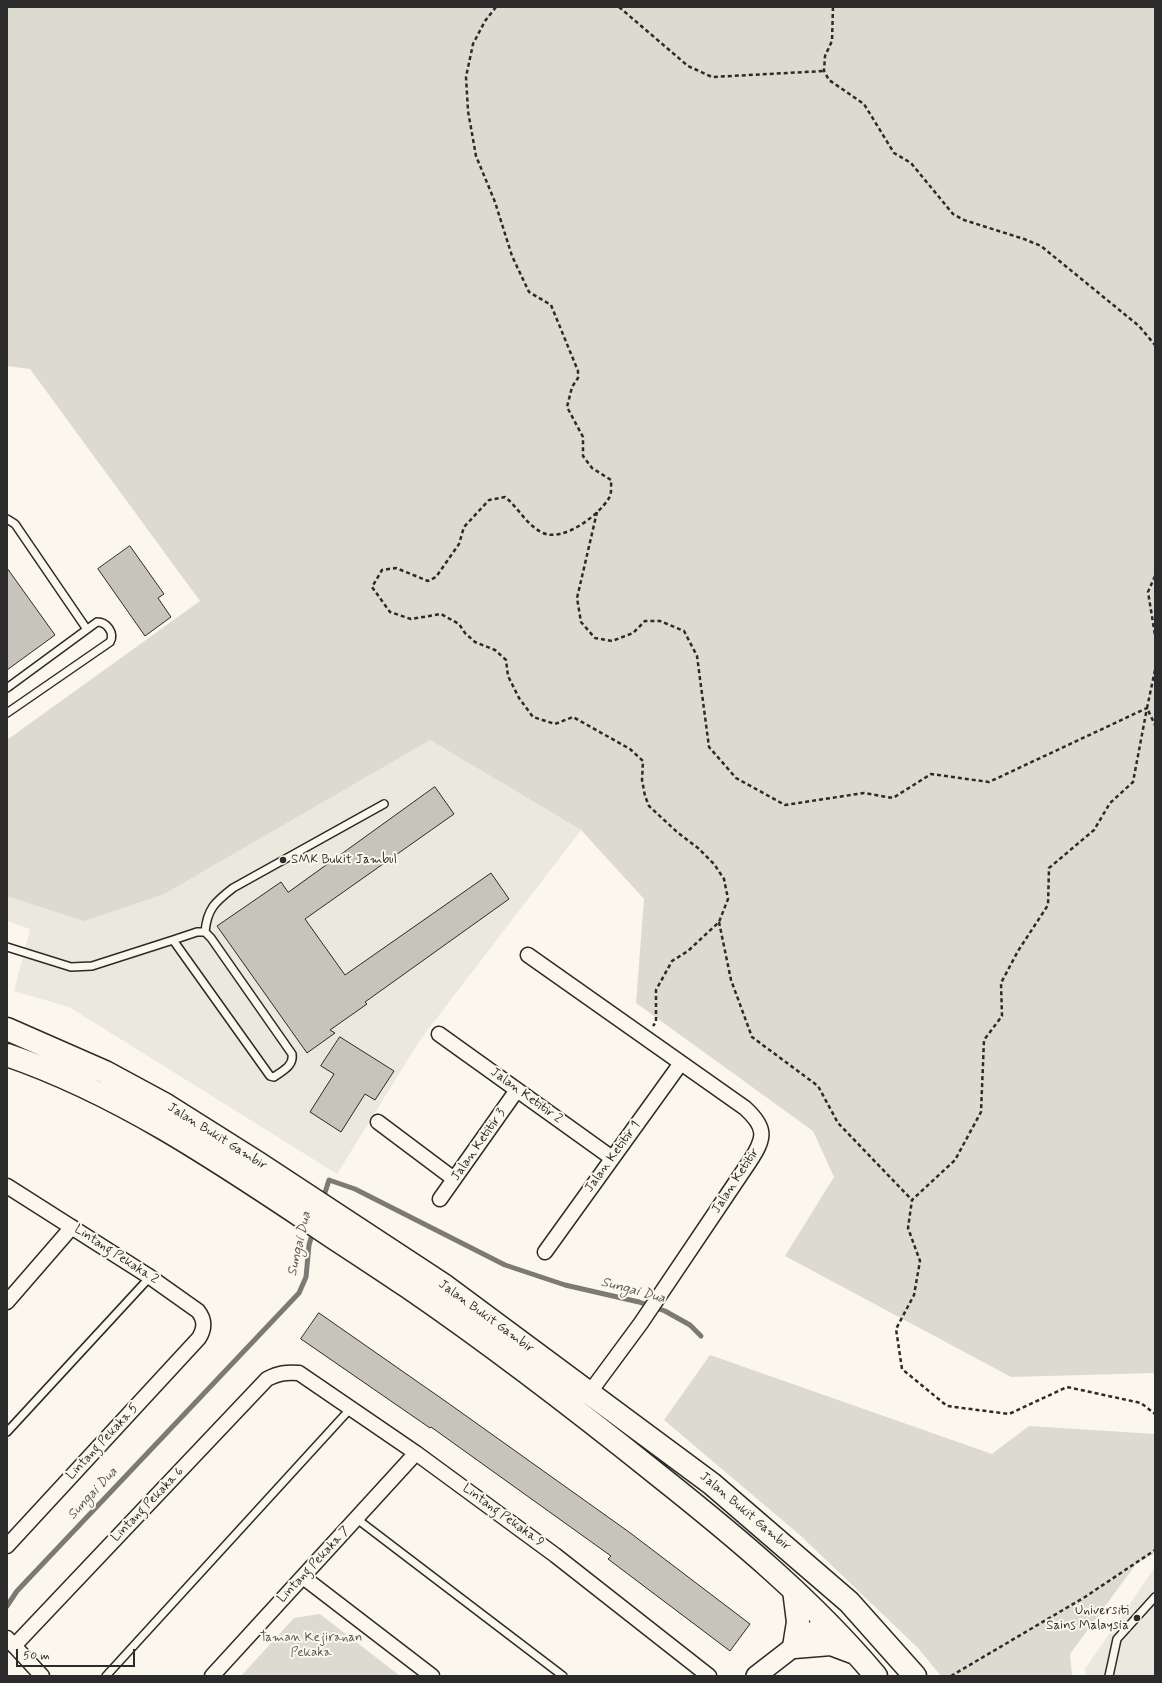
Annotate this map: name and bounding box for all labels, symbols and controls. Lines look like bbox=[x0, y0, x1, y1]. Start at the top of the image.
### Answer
place label: SMK Bukit Jambul bbox=[291, 852, 397, 868]
marker: SMK Bukit Jambul bbox=[278, 855, 288, 865]
street label: Jalan Ketitir 2 bbox=[487, 1065, 565, 1127]
street label: Jalan Bukit Gambir bbox=[164, 1100, 270, 1174]
street label: Jalan Ketitir 3 bbox=[448, 1106, 510, 1184]
street label: Jalan Ketitir 1 bbox=[582, 1118, 644, 1196]
street label: Jalan Ketitir bbox=[709, 1145, 763, 1217]
water label: Sungai Dua bbox=[284, 1210, 316, 1278]
street label: Lintang Pekaka 2 bbox=[71, 1222, 161, 1288]
water label: Sungai Dua bbox=[599, 1274, 667, 1308]
street label: Jalan Bukit Gambir bbox=[435, 1277, 537, 1357]
street label: Lintang Pekaka 5 bbox=[64, 1401, 142, 1483]
water label: Sungai Dua bbox=[64, 1464, 122, 1524]
street label: Lintang Pekaka 6 bbox=[109, 1464, 187, 1546]
street label: Jalan Bukit Gambir bbox=[696, 1469, 794, 1555]
street label: Lintang Pekaka 9 bbox=[459, 1481, 547, 1551]
street label: Lintang Pekaka 7 bbox=[275, 1524, 353, 1606]
place label: Universiti Sains Malaysia bbox=[1046, 1603, 1129, 1634]
marker: Universiti Sains Malaysia bbox=[1132, 1613, 1142, 1623]
park label: Taman Kejiranan Pekaka bbox=[260, 1630, 362, 1661]
scale bar bbox=[18, 1641, 137, 1667]
text: 50 m bbox=[23, 1648, 50, 1664]

